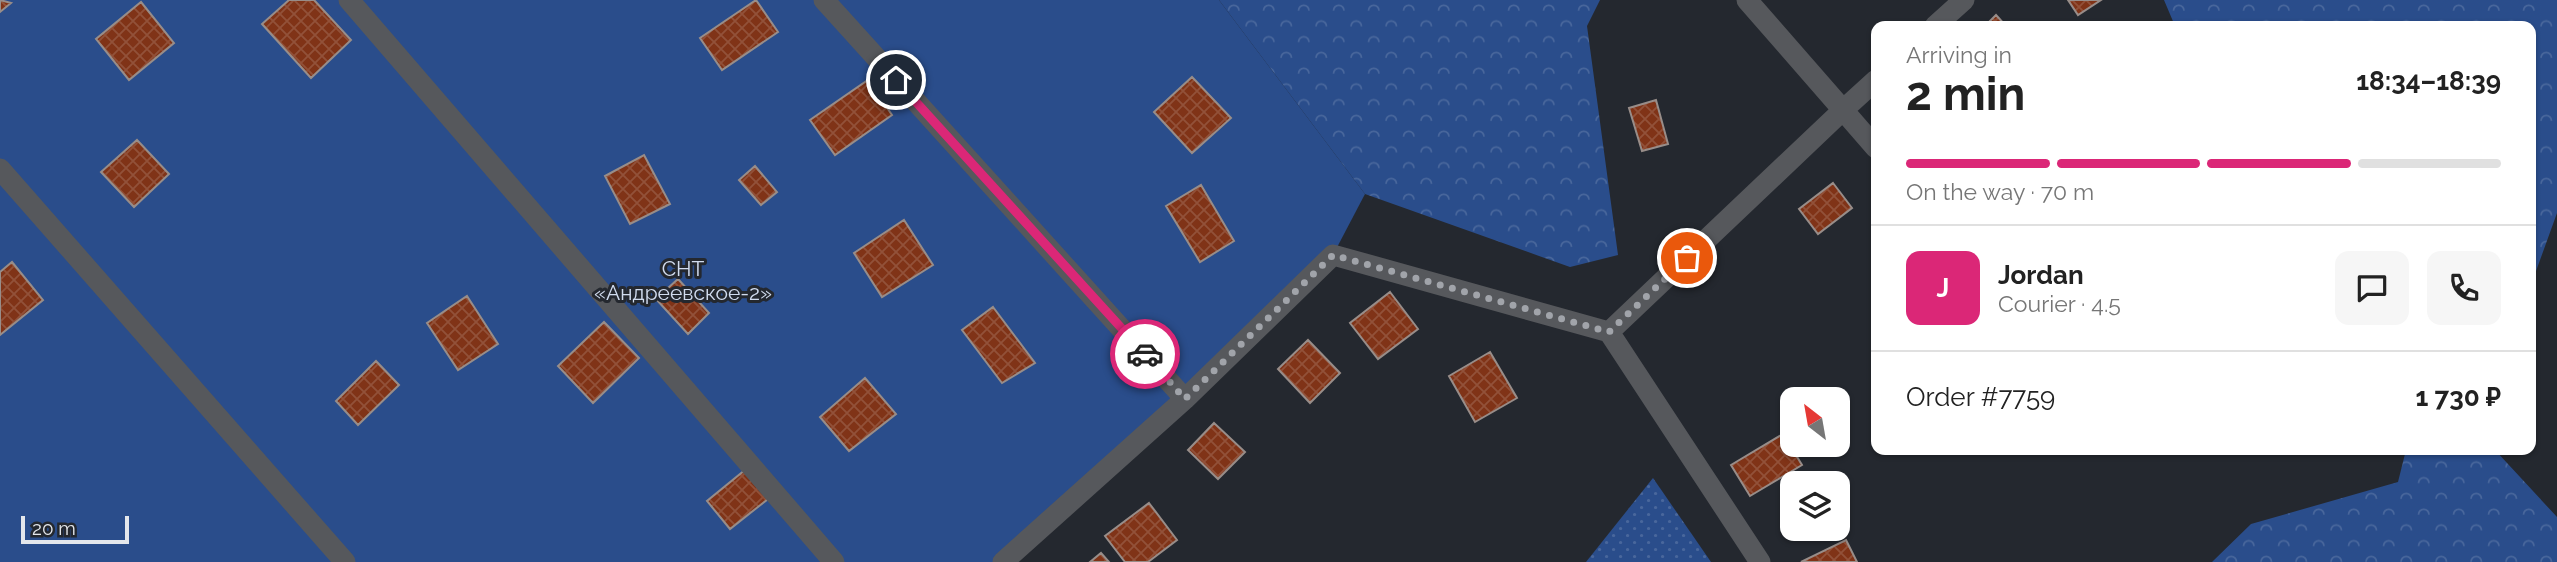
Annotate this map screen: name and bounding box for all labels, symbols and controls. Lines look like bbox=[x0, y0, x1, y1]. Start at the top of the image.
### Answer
text: Arriving in bbox=[1906, 41, 2012, 68]
pin bbox=[866, 50, 926, 110]
icon: home bbox=[877, 61, 915, 99]
text: 18:34–18:39 bbox=[2356, 66, 2501, 96]
text: 2 min bbox=[1906, 67, 2025, 121]
text: On the way · 70 m bbox=[1906, 178, 2094, 205]
pin bbox=[1657, 228, 1717, 288]
icon: bag bbox=[1668, 239, 1706, 277]
button: chat bbox=[2335, 251, 2409, 325]
button: phone bbox=[2427, 251, 2501, 325]
park label: СНТ «Андреевское-2» bbox=[594, 256, 772, 305]
text: Jordan bbox=[1998, 260, 2084, 290]
text: J bbox=[1937, 273, 1949, 303]
text: Courier · 4.5 bbox=[1998, 290, 2121, 317]
courier bbox=[1110, 319, 1180, 389]
icon: car bbox=[1126, 335, 1164, 373]
text: Order #7759 bbox=[1906, 382, 2055, 412]
text: 1 730 ₽ bbox=[2416, 382, 2501, 412]
north arrow bbox=[1780, 387, 1850, 457]
map controls bbox=[1780, 387, 1850, 541]
button: layers bbox=[1780, 471, 1850, 541]
scale bar bbox=[21, 513, 130, 545]
text: 20 m bbox=[32, 517, 76, 539]

